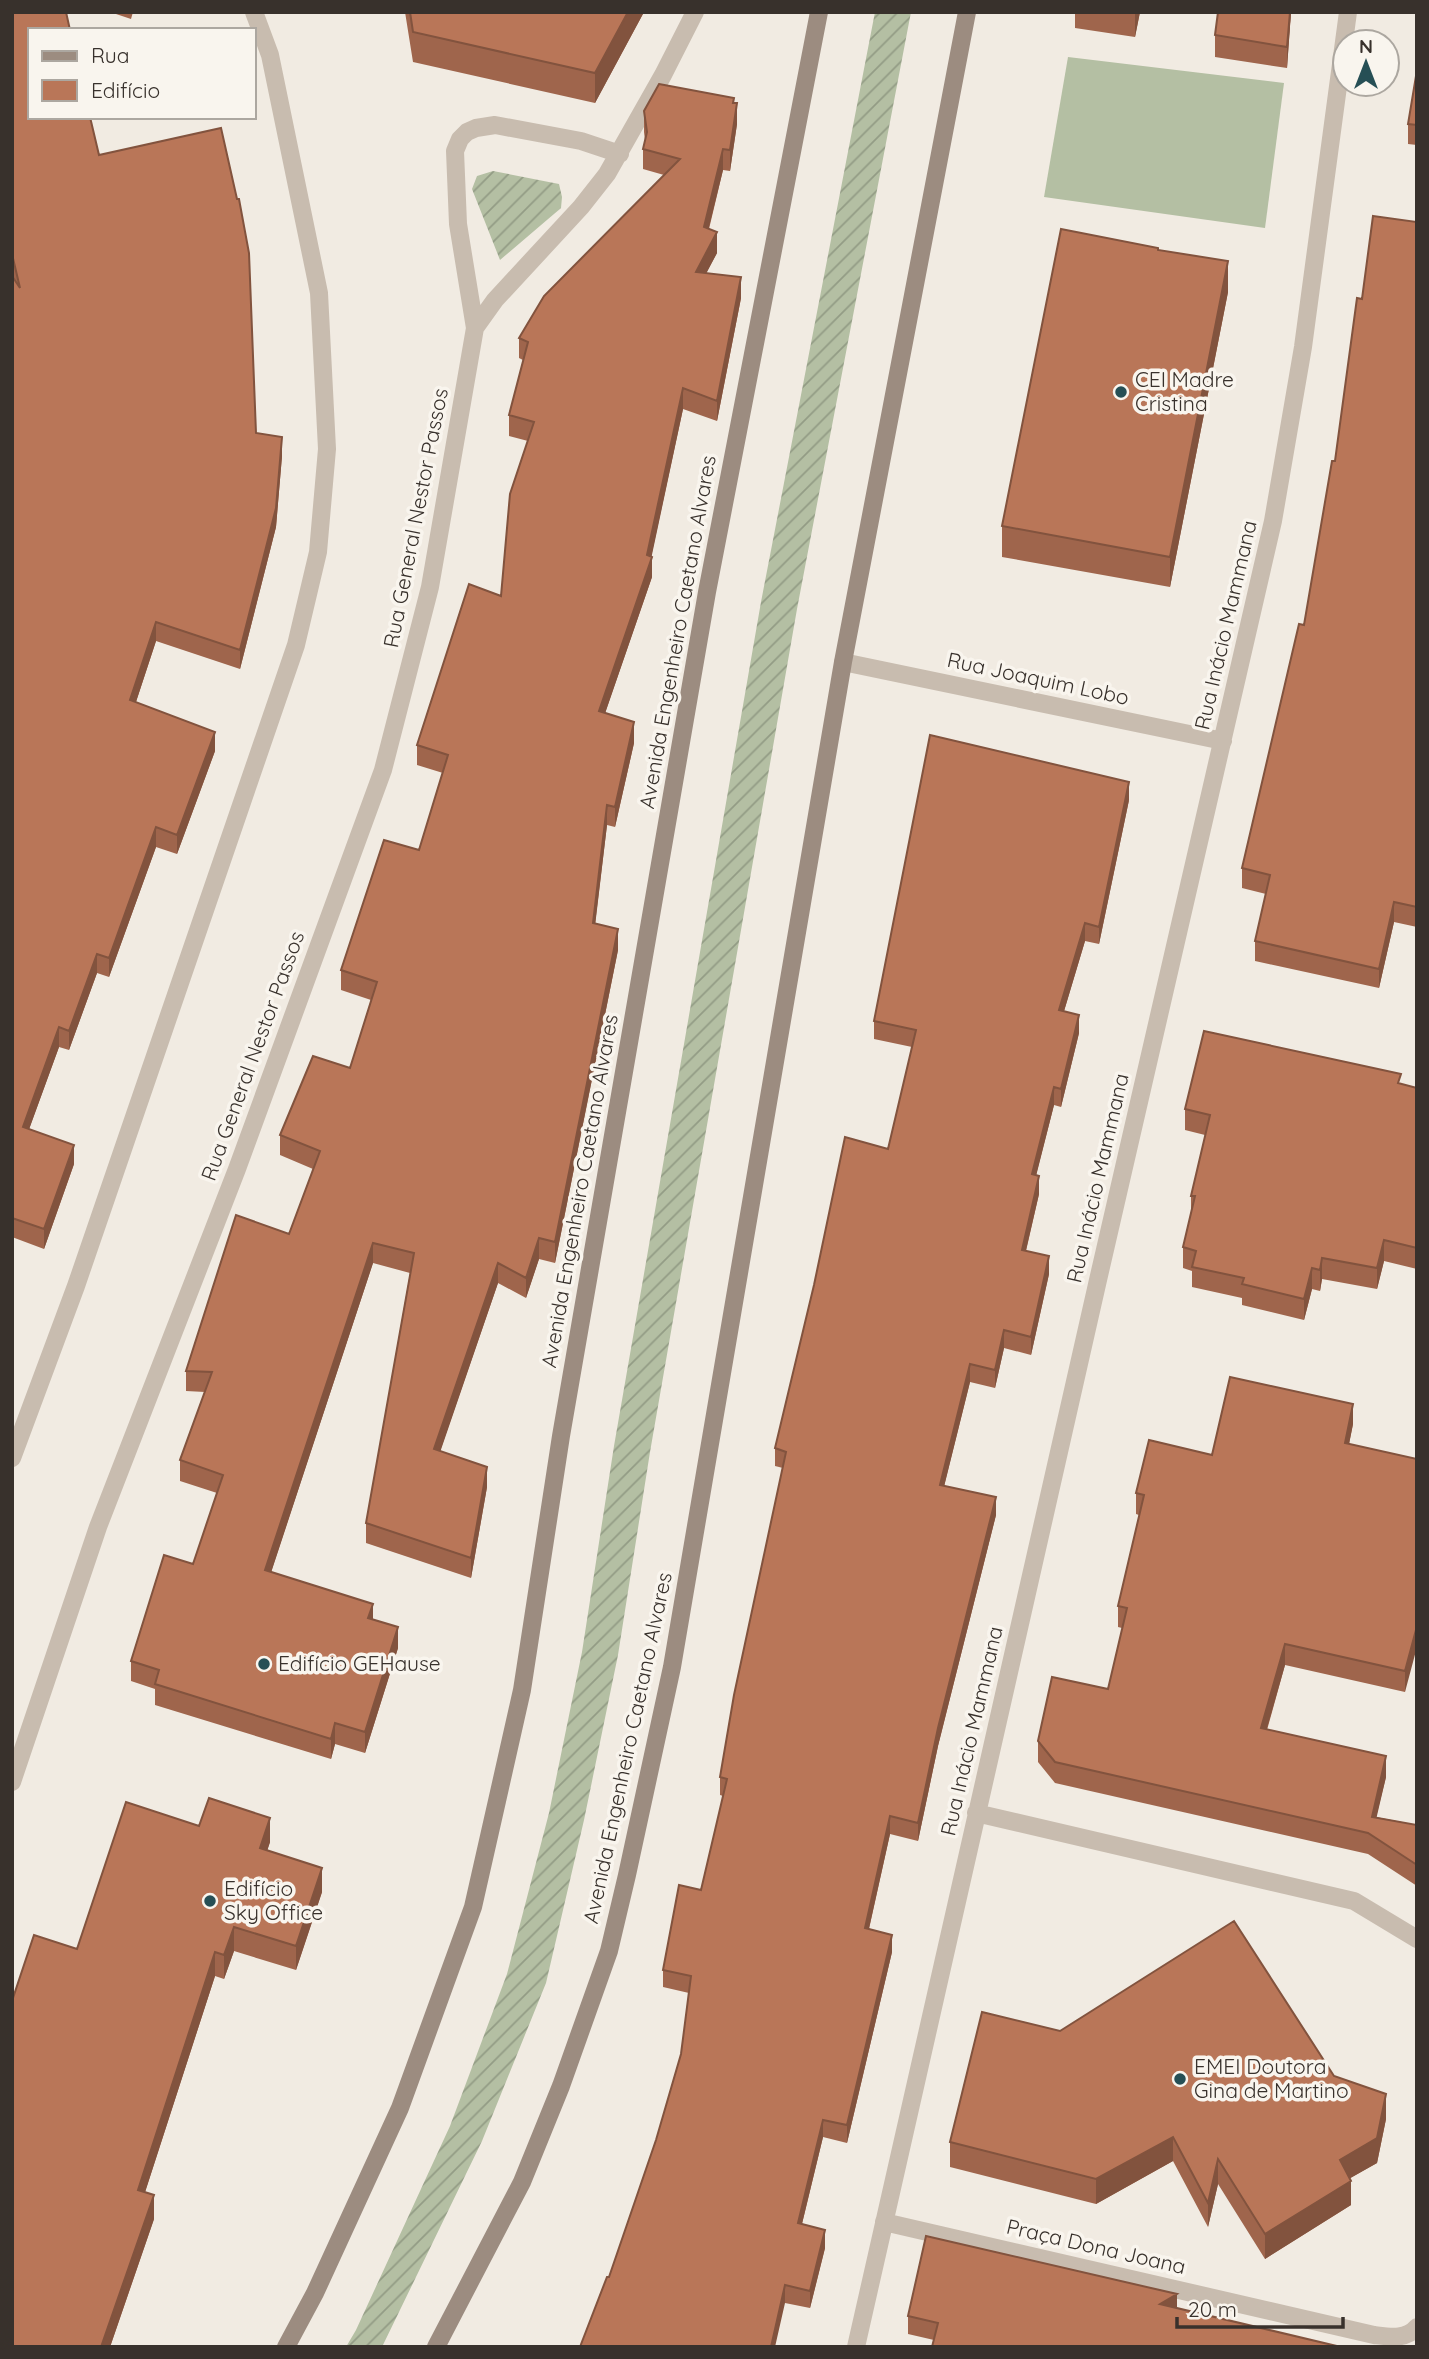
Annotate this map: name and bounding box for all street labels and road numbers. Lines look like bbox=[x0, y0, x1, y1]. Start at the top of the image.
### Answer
street label: Rua General Nestor Passos bbox=[377, 386, 453, 650]
street label: Avenida Engenheiro Caetano Alvares bbox=[633, 453, 721, 811]
street label: Rua Inácio Mammana bbox=[1188, 518, 1262, 732]
street label: Rua Joaquim Lobo bbox=[945, 646, 1131, 710]
street label: Rua General Nestor Passos bbox=[195, 927, 309, 1184]
street label: Avenida Engenheiro Caetano Alvares bbox=[535, 1012, 623, 1370]
street label: Rua Inácio Mammana bbox=[1060, 1071, 1134, 1285]
street label: Avenida Engenheiro Caetano Alvares bbox=[577, 1570, 677, 1926]
street label: Rua Inácio Mammana bbox=[934, 1624, 1008, 1838]
street label: Praça Dona Joana bbox=[1004, 2213, 1188, 2279]

